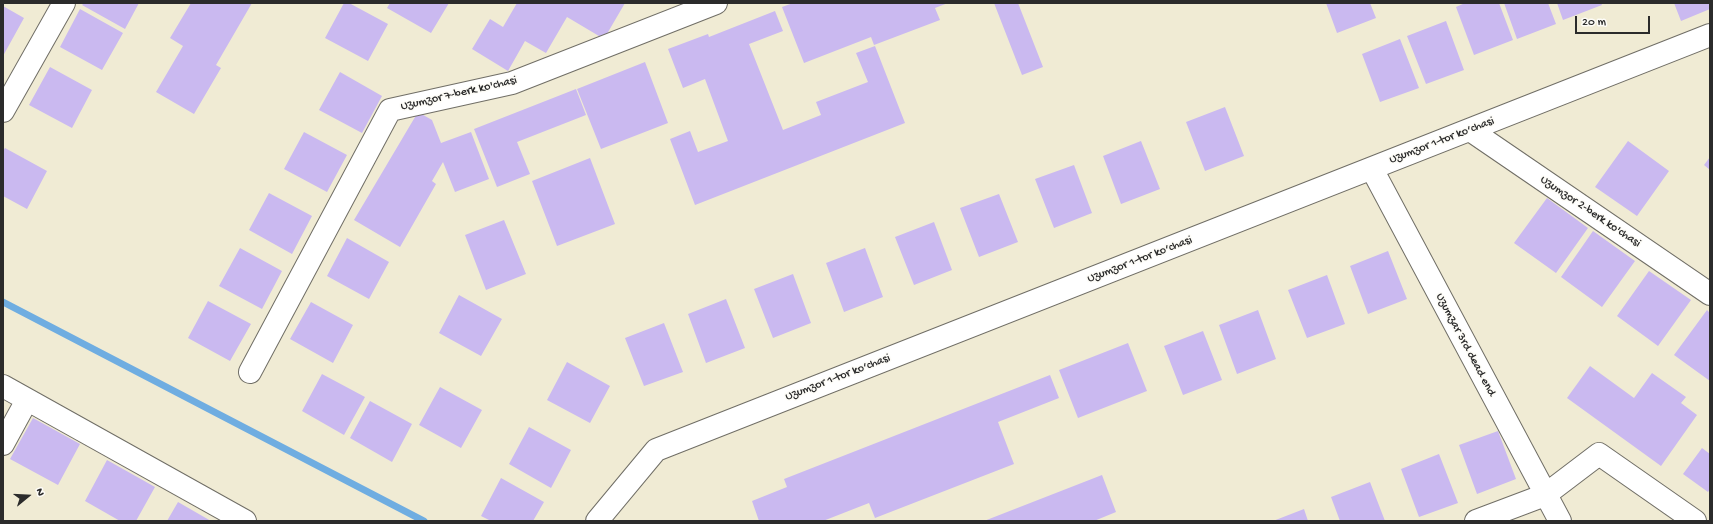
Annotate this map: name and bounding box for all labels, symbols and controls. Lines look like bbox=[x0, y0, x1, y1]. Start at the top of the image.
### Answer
scale bar bbox=[1577, 8, 1652, 34]
text: 20 m bbox=[1582, 16, 1606, 30]
street label: Uzumzor 7-berk ko'chasi bbox=[400, 74, 518, 114]
street label: Uzumzor 1-tor ko‘chasi bbox=[1387, 114, 1497, 168]
street label: Uzumzor 2-berk ko'chasi bbox=[1537, 173, 1643, 251]
street label: Uzumzor 1-tor ko‘chasi bbox=[1085, 233, 1195, 287]
street label: Uzumzar 3rd dead end bbox=[1432, 291, 1498, 399]
street label: Uzumzor 1-tor ko‘chasi bbox=[783, 351, 893, 405]
north arrow bbox=[8, 476, 48, 516]
text: N bbox=[33, 487, 46, 498]

